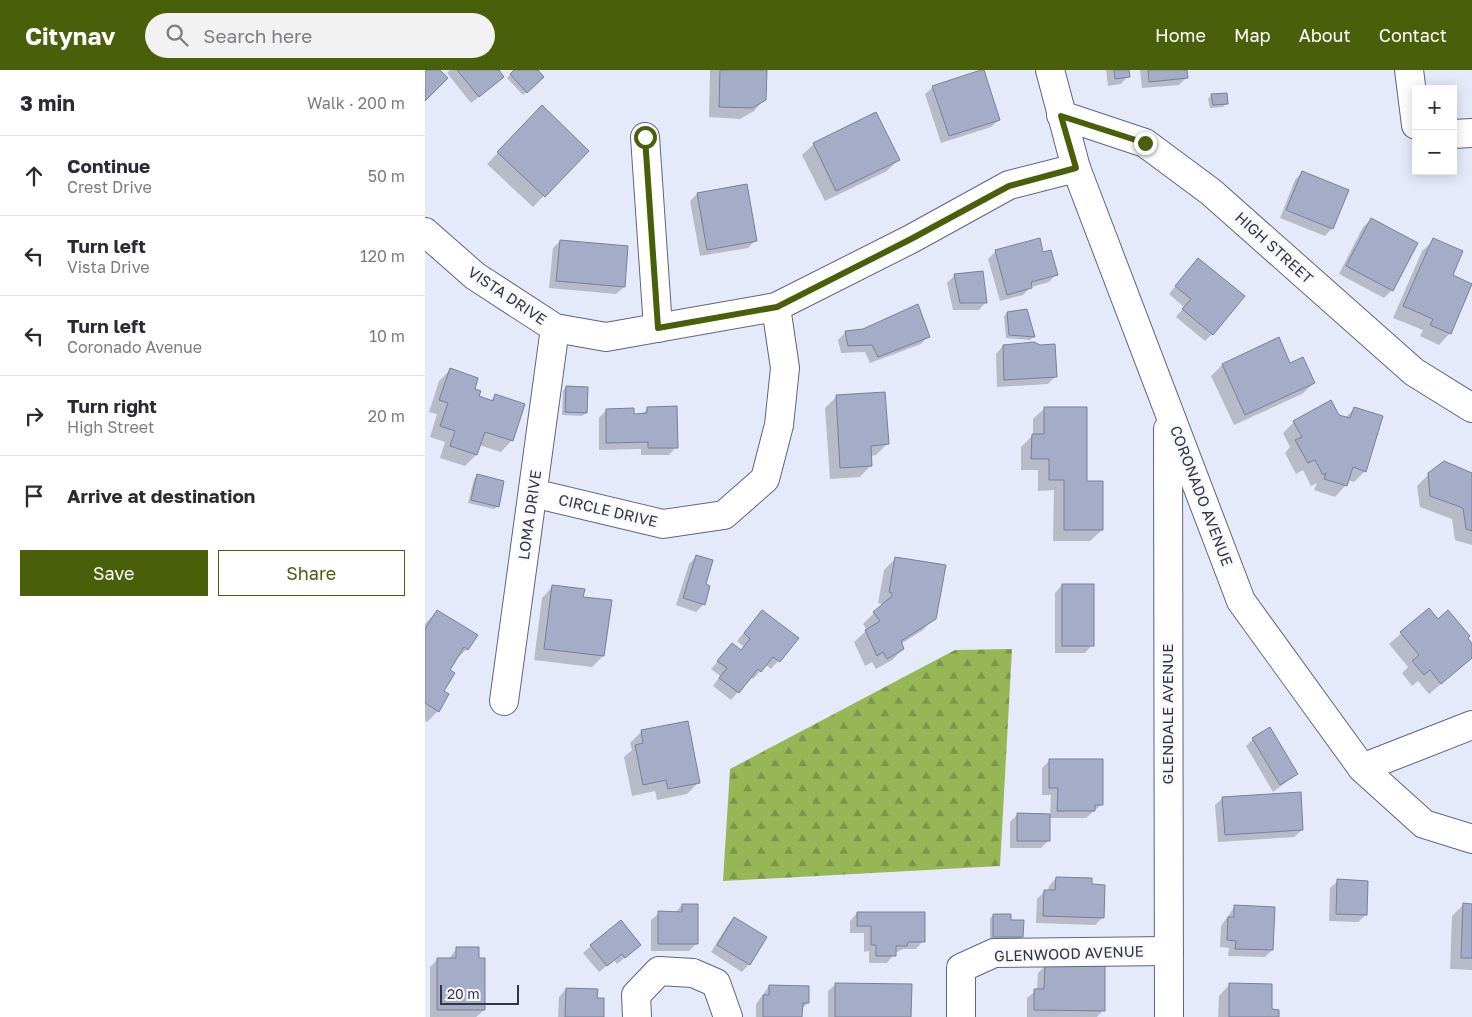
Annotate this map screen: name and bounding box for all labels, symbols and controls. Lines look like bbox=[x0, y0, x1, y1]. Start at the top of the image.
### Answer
search box bbox=[145, 13, 495, 58]
text: Citynav bbox=[25, 21, 115, 50]
icon: search bbox=[163, 21, 191, 49]
text: Search here bbox=[203, 24, 312, 47]
text: Home bbox=[1155, 24, 1206, 46]
text: Map bbox=[1234, 24, 1271, 46]
text: About bbox=[1299, 24, 1351, 46]
text: Contact bbox=[1379, 24, 1447, 46]
map controls bbox=[1412, 85, 1457, 175]
button: + bbox=[1412, 85, 1457, 130]
text: 3 min bbox=[20, 90, 75, 116]
text: Walk · 200 m bbox=[307, 93, 405, 113]
route start bbox=[634, 126, 657, 149]
button: − bbox=[1412, 130, 1457, 175]
route end bbox=[1134, 132, 1157, 155]
text: Continue bbox=[67, 154, 150, 177]
icon: ahead bbox=[20, 162, 48, 190]
text: 50 m bbox=[368, 166, 405, 186]
text: Crest Drive bbox=[67, 177, 152, 197]
street label: HIGH STREET bbox=[1232, 208, 1317, 287]
text: Turn left bbox=[67, 234, 146, 257]
icon: left bbox=[20, 242, 48, 270]
text: 120 m bbox=[360, 246, 405, 266]
text: Vista Drive bbox=[67, 257, 150, 277]
street label: VISTA DRIVE bbox=[465, 262, 550, 328]
text: Turn left bbox=[67, 314, 146, 337]
icon: left bbox=[20, 322, 48, 350]
text: 10 m bbox=[369, 326, 405, 346]
text: Coronado Avenue bbox=[67, 337, 202, 357]
text: Turn right bbox=[67, 394, 157, 417]
icon: right bbox=[20, 402, 48, 430]
text: 20 m bbox=[368, 406, 405, 426]
text: High Street bbox=[67, 417, 155, 437]
street label: CORONADO AVENUE bbox=[1167, 423, 1237, 568]
street label: LOMA DRIVE bbox=[514, 469, 544, 561]
icon: arrive bbox=[20, 482, 48, 510]
text: Arrive at destination bbox=[67, 484, 255, 507]
street label: CIRCLE DRIVE bbox=[557, 490, 660, 530]
button: Save bbox=[20, 550, 208, 596]
button: Share bbox=[218, 550, 405, 596]
street label: GLENDALE AVENUE bbox=[1158, 644, 1176, 784]
street label: GLENWOOD AVENUE bbox=[994, 941, 1144, 965]
scale bar bbox=[440, 982, 519, 1005]
text: 20 m bbox=[447, 985, 480, 1002]

